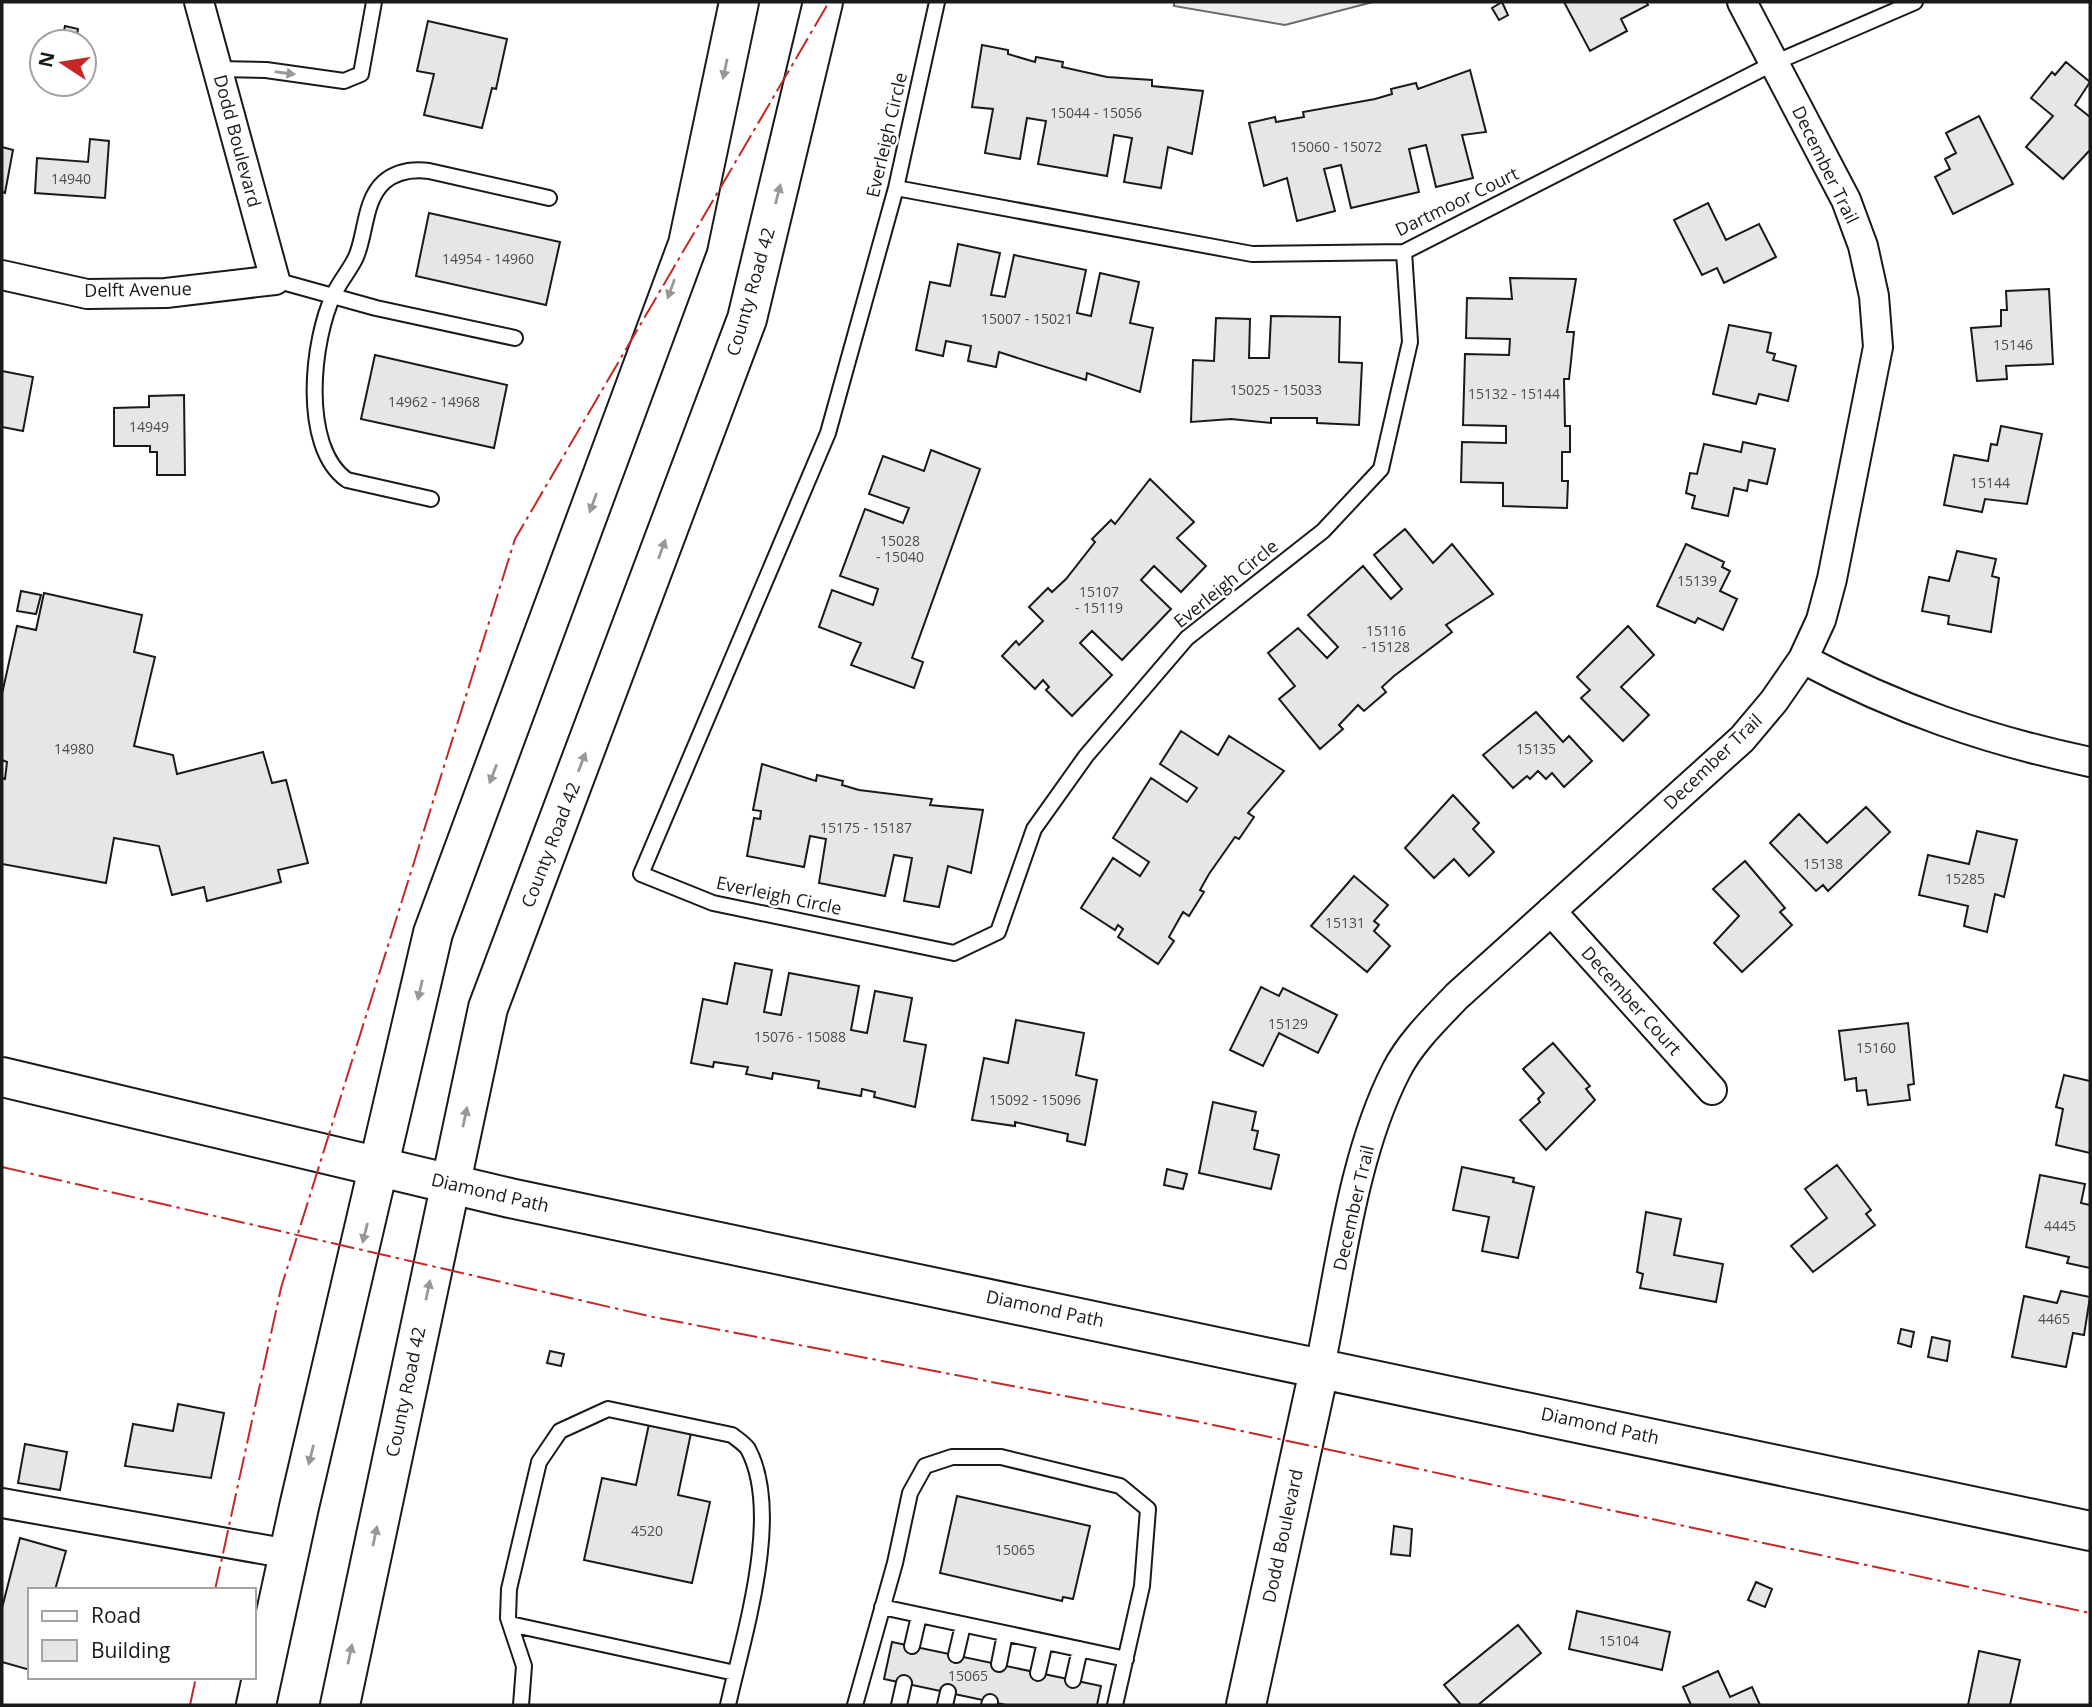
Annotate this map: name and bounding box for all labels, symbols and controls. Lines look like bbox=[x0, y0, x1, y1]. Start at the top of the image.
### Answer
north arrow bbox=[28, 28, 98, 98]
text: N bbox=[32, 49, 61, 70]
one-way arrow bbox=[719, 58, 730, 80]
one-way arrow bbox=[275, 68, 297, 79]
street label: Everleigh Circle bbox=[860, 70, 912, 200]
street label: Dodd Boulevard bbox=[209, 72, 267, 210]
street label: December Trail bbox=[1787, 102, 1865, 227]
house number: 15044 - 15056 bbox=[1050, 103, 1142, 122]
house number: 15060 - 15072 bbox=[1290, 137, 1382, 156]
street label: Dartmoor Court bbox=[1391, 161, 1522, 241]
house number: 14940 bbox=[51, 169, 91, 188]
one-way arrow bbox=[773, 183, 784, 205]
street label: County Road 42 bbox=[720, 225, 780, 359]
house number: 14954 - 14960 bbox=[442, 249, 534, 268]
street label: Delft Avenue bbox=[84, 276, 192, 302]
one-way arrow bbox=[666, 279, 677, 300]
house number: 15007 - 15021 bbox=[981, 309, 1073, 328]
house number: 15146 bbox=[1993, 335, 2033, 354]
house number: 15025 - 15033 bbox=[1230, 380, 1322, 399]
house number: 15132 - 15144 bbox=[1468, 384, 1560, 403]
house number: 14962 - 14968 bbox=[388, 392, 480, 411]
house number: 14949 bbox=[129, 417, 169, 436]
house number: 15144 bbox=[1970, 473, 2010, 492]
one-way arrow bbox=[587, 492, 598, 513]
house number: 15028 - 15040 bbox=[876, 531, 924, 566]
street label: Everleigh Circle bbox=[1168, 534, 1283, 633]
one-way arrow bbox=[656, 539, 667, 560]
house number: 15139 bbox=[1677, 571, 1717, 590]
house number: 15107 - 15119 bbox=[1075, 582, 1123, 617]
house number: 15116 - 15128 bbox=[1362, 621, 1410, 656]
street label: December Trail bbox=[1658, 708, 1767, 814]
house number: 14980 bbox=[54, 739, 94, 758]
house number: 15135 bbox=[1516, 739, 1556, 758]
one-way arrow bbox=[577, 752, 588, 773]
one-way arrow bbox=[487, 764, 498, 785]
street label: County Road 42 bbox=[515, 778, 585, 911]
house number: 15175 - 15187 bbox=[820, 818, 912, 837]
house number: 15138 bbox=[1803, 854, 1843, 873]
house number: 15285 bbox=[1945, 869, 1985, 888]
street label: Everleigh Circle bbox=[714, 870, 844, 920]
house number: 15131 bbox=[1325, 913, 1365, 932]
street label: December Court bbox=[1576, 941, 1687, 1060]
one-way arrow bbox=[414, 979, 425, 1001]
house number: 15129 bbox=[1268, 1014, 1308, 1033]
house number: 15076 - 15088 bbox=[754, 1027, 846, 1046]
house number: 15160 bbox=[1856, 1038, 1896, 1057]
house number: 15092 - 15096 bbox=[989, 1090, 1081, 1109]
one-way arrow bbox=[459, 1106, 470, 1128]
street label: December Trail bbox=[1327, 1143, 1379, 1273]
street label: Diamond Path bbox=[429, 1167, 551, 1217]
house number: 4445 bbox=[2044, 1216, 2076, 1235]
one-way arrow bbox=[359, 1222, 370, 1244]
one-way arrow bbox=[422, 1279, 433, 1301]
street label: Diamond Path bbox=[984, 1284, 1106, 1332]
house number: 4465 bbox=[2038, 1309, 2070, 1328]
street label: County Road 42 bbox=[380, 1324, 431, 1459]
street label: Diamond Path bbox=[1539, 1401, 1661, 1449]
one-way arrow bbox=[305, 1444, 316, 1466]
street label: Dodd Boulevard bbox=[1256, 1467, 1308, 1605]
house number: 4520 bbox=[631, 1521, 663, 1540]
one-way arrow bbox=[370, 1525, 381, 1547]
house number: 15065 bbox=[995, 1540, 1035, 1559]
legend bbox=[28, 1588, 256, 1679]
text: Road bbox=[91, 1601, 141, 1629]
house number: 15104 bbox=[1599, 1631, 1639, 1650]
text: Building bbox=[91, 1636, 170, 1664]
one-way arrow bbox=[345, 1643, 356, 1665]
house number: 15065 bbox=[948, 1666, 988, 1685]

